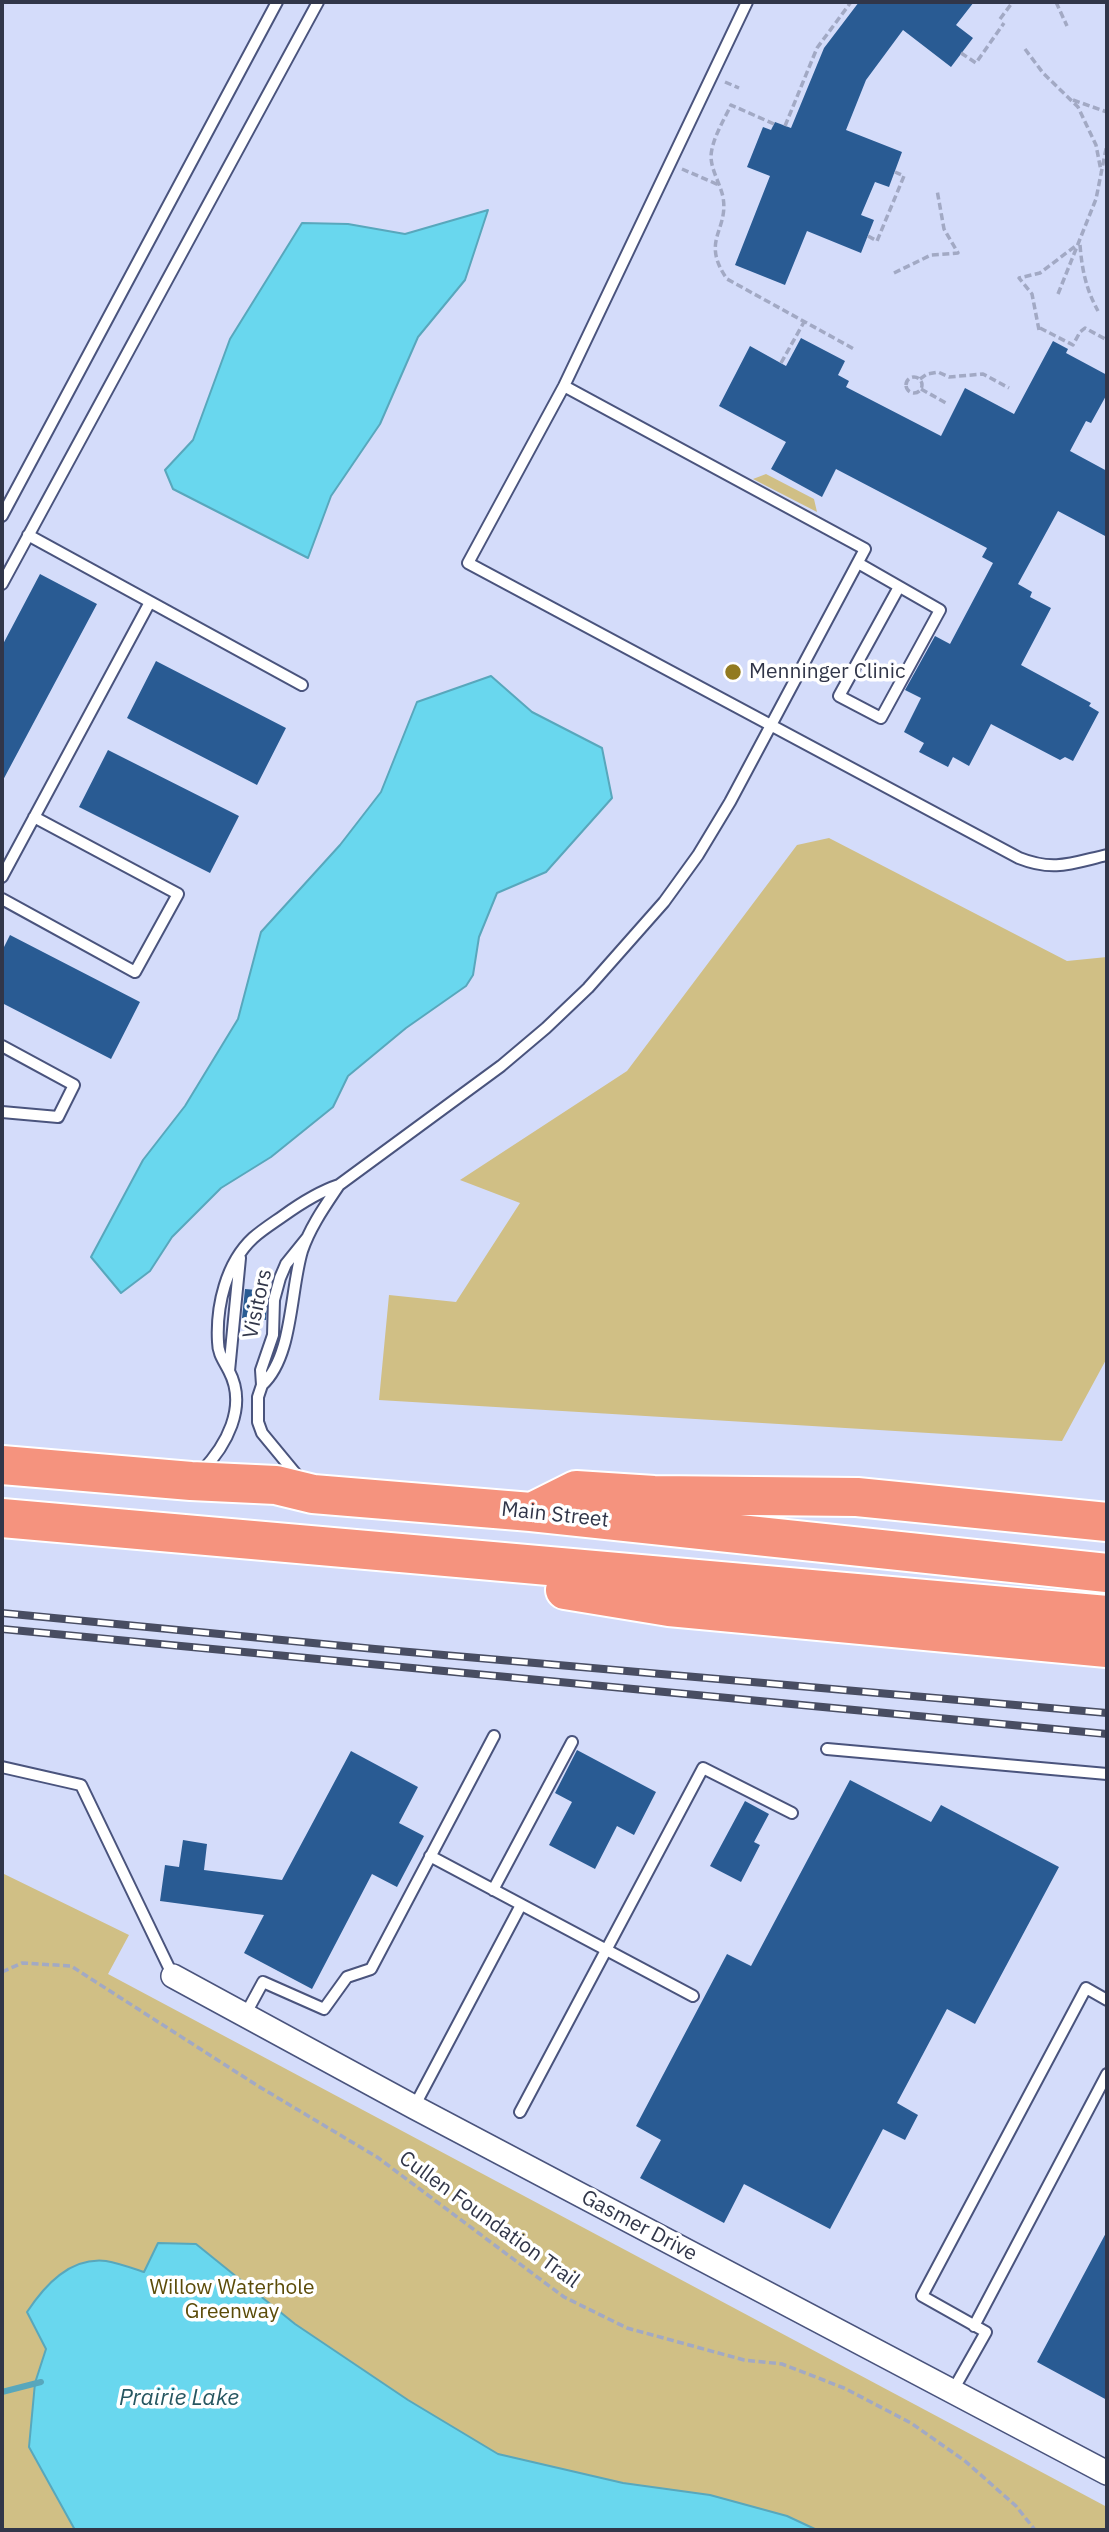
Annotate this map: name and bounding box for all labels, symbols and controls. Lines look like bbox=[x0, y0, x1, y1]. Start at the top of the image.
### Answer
place label: Menninger Clinic bbox=[749, 659, 906, 685]
marker: Menninger Clinic bbox=[723, 662, 743, 682]
street label: Visitors bbox=[238, 1267, 278, 1341]
street label: Main Street bbox=[500, 1497, 610, 1533]
street label: Cullen Foundation Trail bbox=[394, 2146, 584, 2294]
street label: Gasmer Drive bbox=[577, 2185, 701, 2267]
park label: Willow Waterhole Greenway bbox=[149, 2275, 315, 2325]
water label: Prairie Lake bbox=[119, 2384, 239, 2412]

